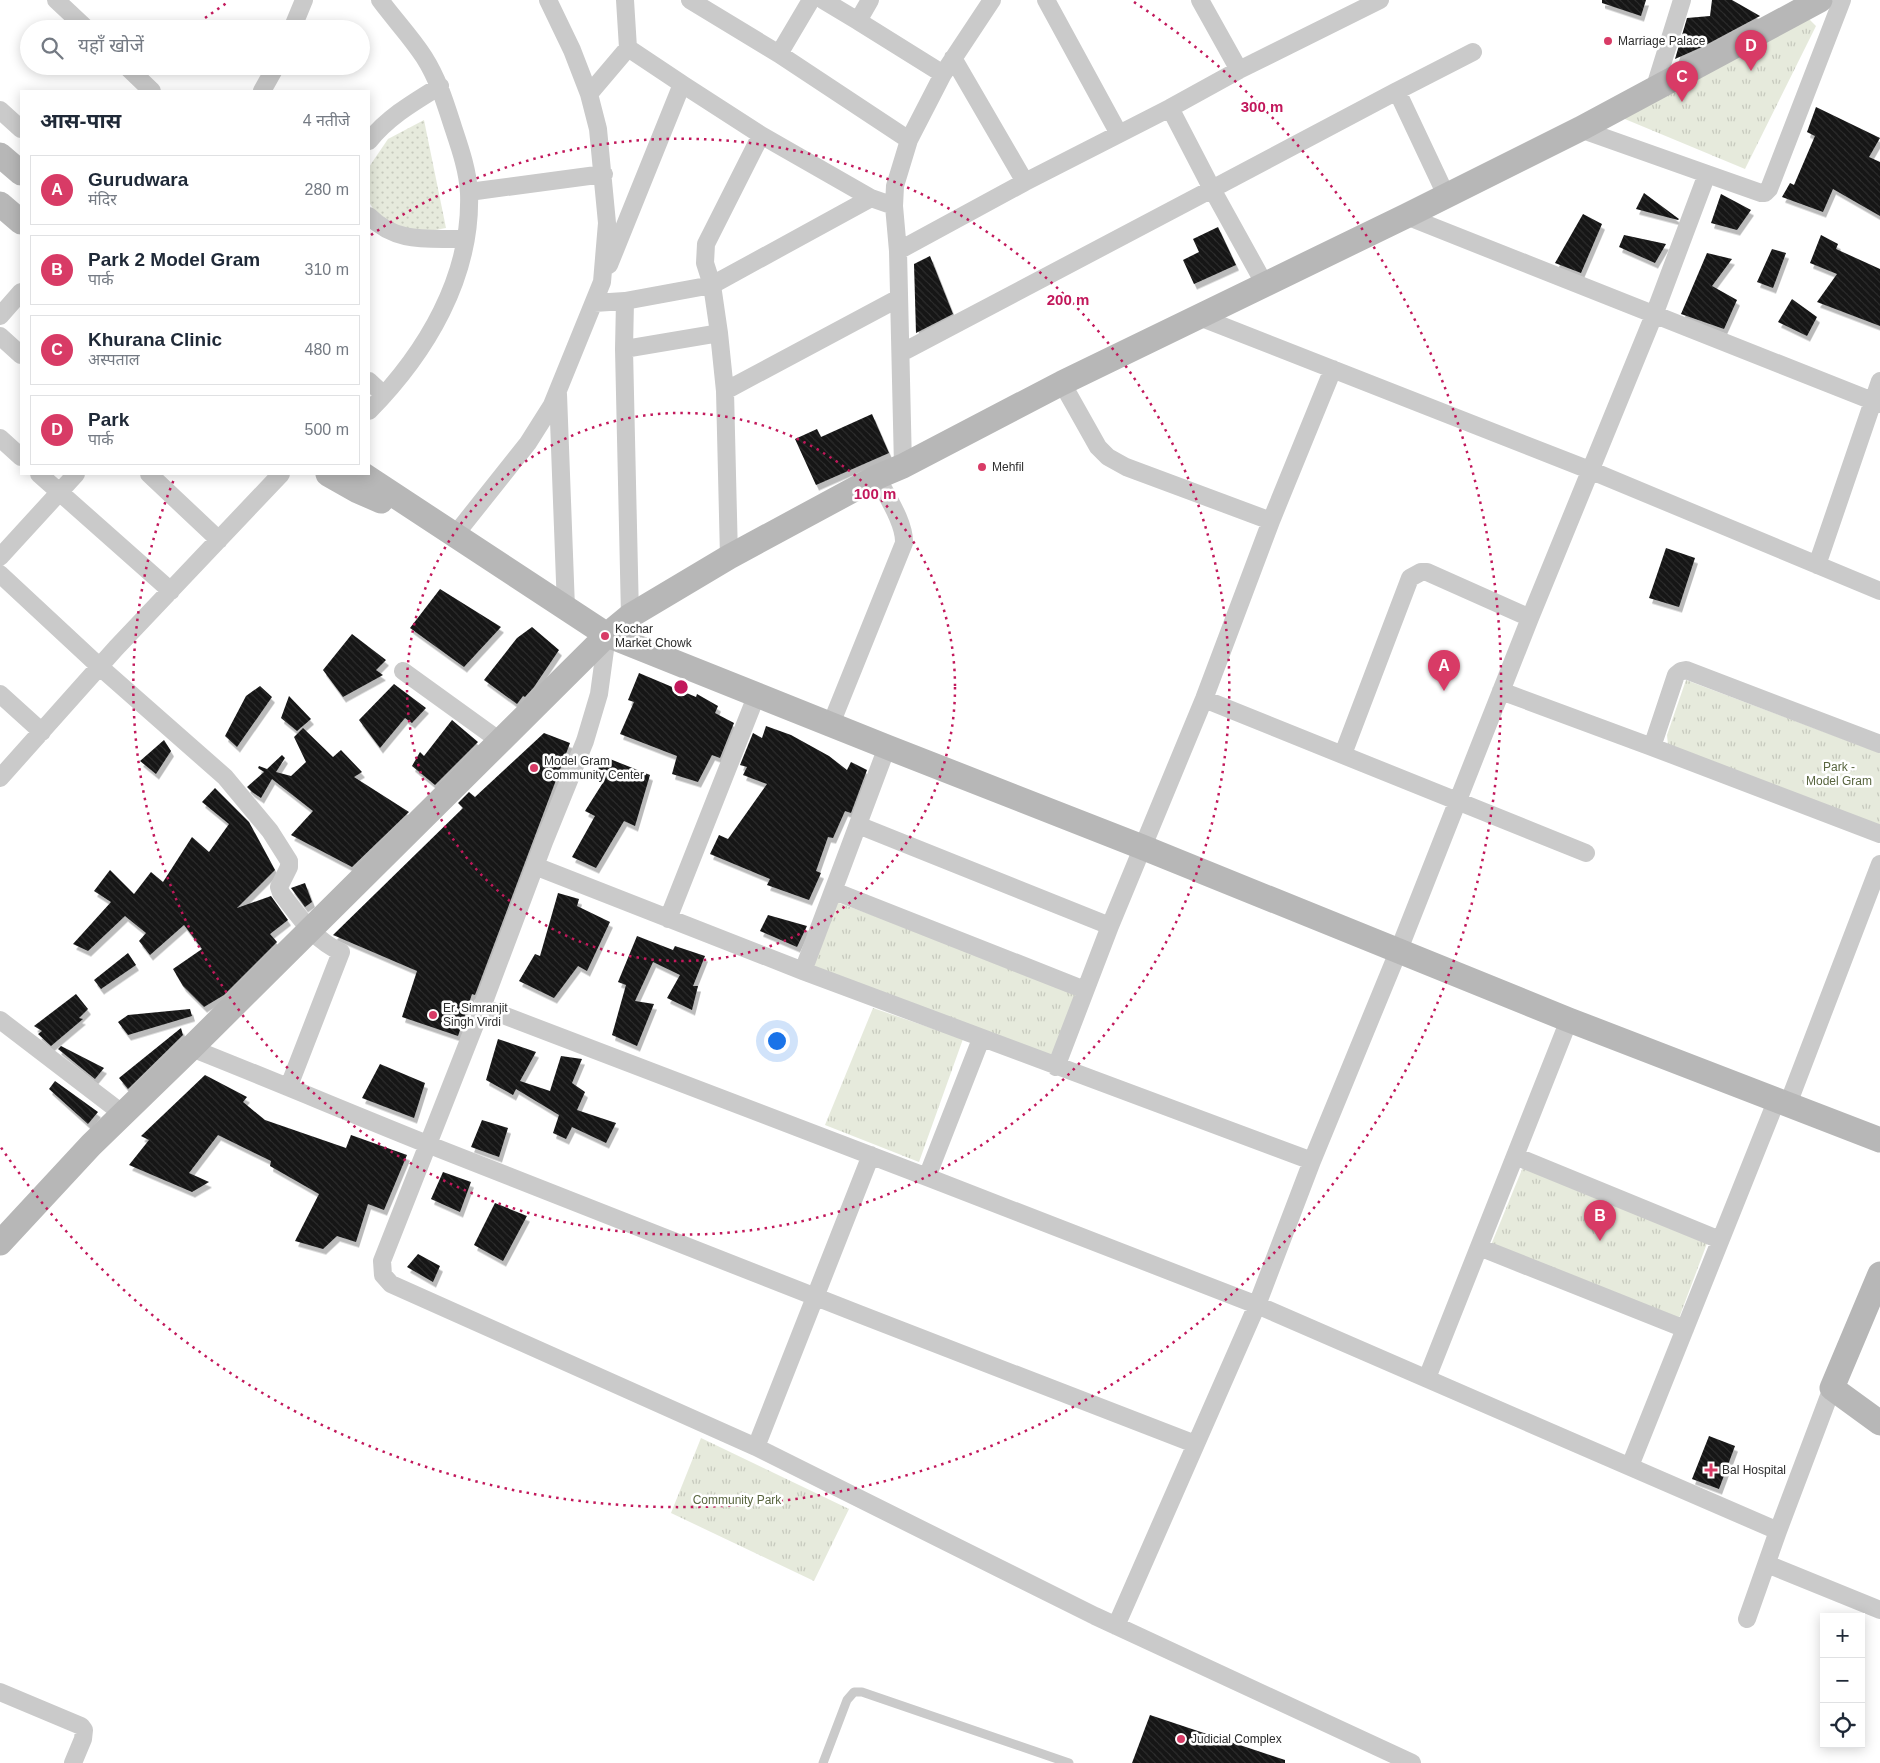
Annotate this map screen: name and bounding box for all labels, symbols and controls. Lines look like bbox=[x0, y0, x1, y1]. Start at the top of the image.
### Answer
search box bbox=[20, 20, 370, 75]
pin: D bbox=[1735, 30, 1767, 71]
icon: search bbox=[38, 34, 66, 62]
place label: Marriage Palace bbox=[1618, 34, 1706, 48]
text: यहाँ खोजें bbox=[78, 35, 144, 56]
marker: Marriage Palace bbox=[1602, 35, 1614, 47]
pin: C bbox=[1666, 61, 1698, 102]
text: 300 m bbox=[1241, 98, 1283, 115]
text: आस-पास bbox=[40, 109, 121, 132]
text: 4 नतीजे bbox=[303, 112, 350, 129]
text: Gurudwara bbox=[88, 169, 188, 190]
text: A bbox=[51, 181, 63, 198]
text: 280 m bbox=[305, 181, 349, 198]
text: मंदिर bbox=[88, 191, 117, 208]
text: Park 2 Model Gram bbox=[88, 249, 260, 270]
text: B bbox=[51, 261, 63, 278]
text: 310 m bbox=[305, 261, 349, 278]
text: पार्क bbox=[88, 271, 114, 288]
text: 200 m bbox=[1047, 291, 1089, 308]
text: Khurana Clinic bbox=[88, 329, 222, 350]
text: C bbox=[51, 341, 63, 358]
text: 480 m bbox=[305, 341, 349, 358]
text: अस्पताल bbox=[88, 351, 140, 368]
text: Park bbox=[88, 409, 129, 430]
text: D bbox=[51, 421, 63, 438]
text: 500 m bbox=[305, 421, 349, 438]
text: पार्क bbox=[88, 431, 114, 448]
place label: Mehfil bbox=[992, 460, 1024, 474]
marker: Mehfil bbox=[976, 461, 988, 473]
text: 100 m bbox=[854, 485, 896, 502]
place label: Kochar Market Chowk bbox=[615, 622, 693, 650]
marker: Kochar Market Chowk bbox=[599, 630, 611, 642]
pin: A bbox=[1428, 650, 1460, 691]
centre of rings bbox=[672, 678, 690, 696]
place label: Model Gram Community Center bbox=[544, 754, 644, 782]
park label: Park - Model Gram bbox=[1806, 760, 1872, 788]
marker: Model Gram Community Center bbox=[528, 762, 540, 774]
place label: Er. Simranjit Singh Virdi bbox=[443, 1001, 508, 1029]
marker: Er. Simranjit Singh Virdi bbox=[427, 1009, 439, 1021]
your location bbox=[764, 1028, 790, 1054]
pin: B bbox=[1584, 1200, 1616, 1241]
marker: Bal Hospital bbox=[1704, 1463, 1718, 1477]
place label: Bal Hospital bbox=[1722, 1463, 1786, 1477]
park label: Community Park bbox=[693, 1493, 782, 1507]
map controls bbox=[1820, 1613, 1865, 1748]
button: + bbox=[1820, 1613, 1865, 1658]
button: − bbox=[1820, 1658, 1865, 1703]
button: locate bbox=[1820, 1703, 1865, 1748]
place label: Judicial Complex bbox=[1191, 1732, 1282, 1746]
marker: Judicial Complex bbox=[1175, 1733, 1187, 1745]

